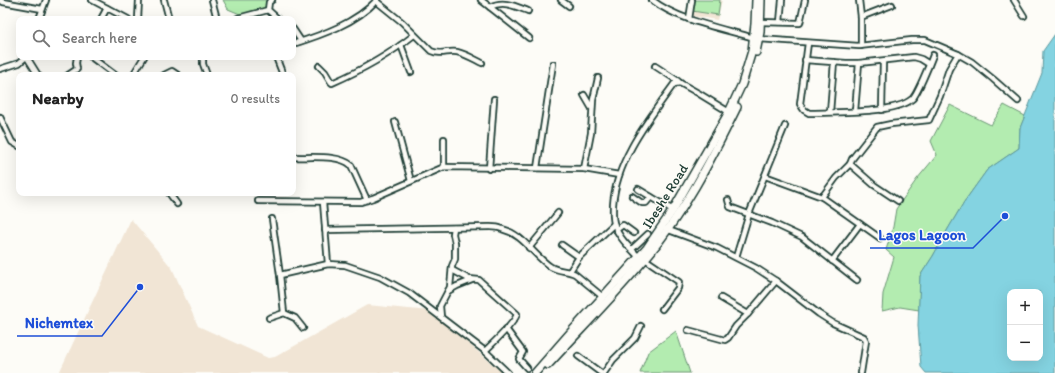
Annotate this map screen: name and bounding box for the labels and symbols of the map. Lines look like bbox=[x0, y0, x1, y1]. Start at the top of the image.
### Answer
street label: Ibeshe Road bbox=[639, 160, 692, 232]
callout: Lagos Lagoon bbox=[870, 221, 973, 248]
text: Lagos Lagoon bbox=[878, 226, 966, 245]
callout: Nichemtex bbox=[17, 309, 102, 336]
text: Nichemtex bbox=[25, 314, 94, 332]

